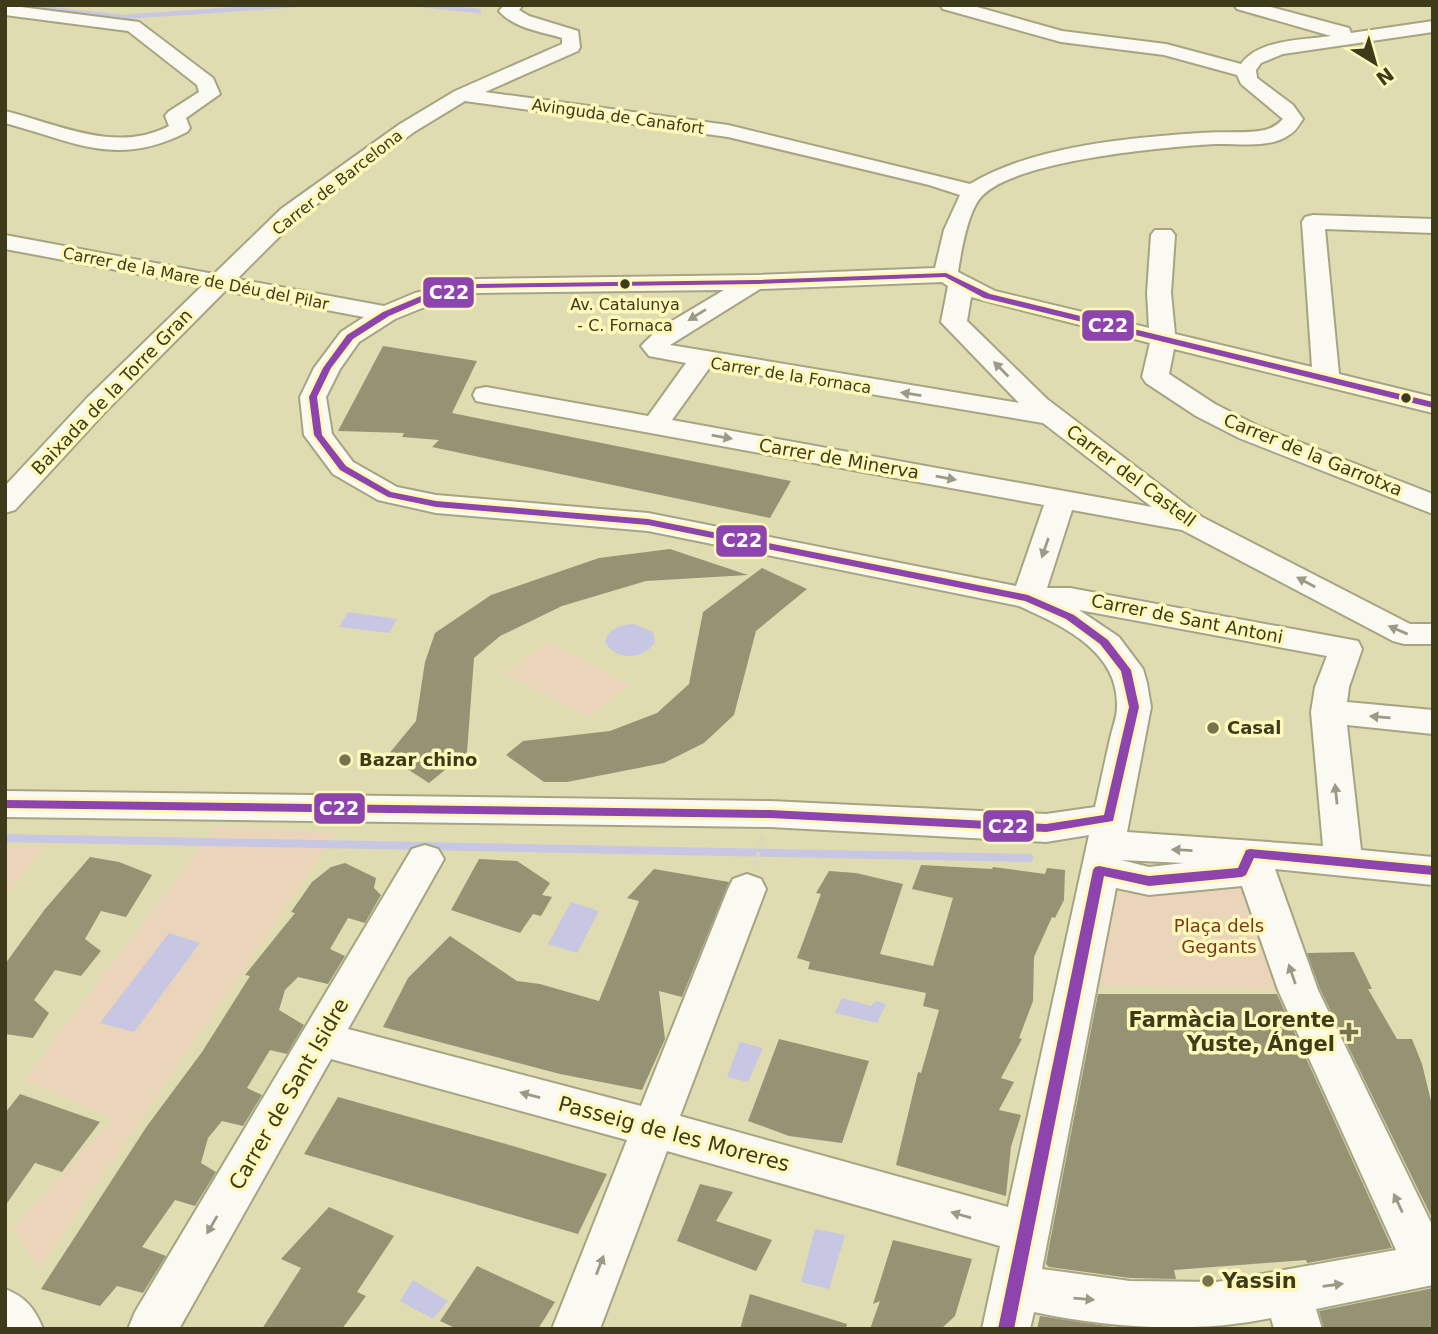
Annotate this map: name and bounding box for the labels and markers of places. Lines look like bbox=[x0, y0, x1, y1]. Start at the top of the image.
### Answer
marker: Av. Catalunya - C. Fornaca bbox=[618, 277, 632, 291]
place label: Av. Catalunya - C. Fornaca bbox=[570, 295, 680, 335]
unlabelled marker bbox=[1399, 391, 1413, 405]
place label: Casal bbox=[1227, 717, 1281, 738]
marker: Casal bbox=[1205, 720, 1221, 736]
place label: Bazar chino bbox=[359, 749, 477, 770]
marker: Bazar chino bbox=[337, 752, 353, 768]
place label: Farmàcia Lorente Yuste, Ángel bbox=[1129, 1008, 1335, 1056]
marker: Farmàcia Lorente Yuste, Ángel bbox=[1341, 1024, 1357, 1040]
place label: Yassin bbox=[1221, 1269, 1297, 1293]
marker: Yassin bbox=[1200, 1273, 1216, 1289]

